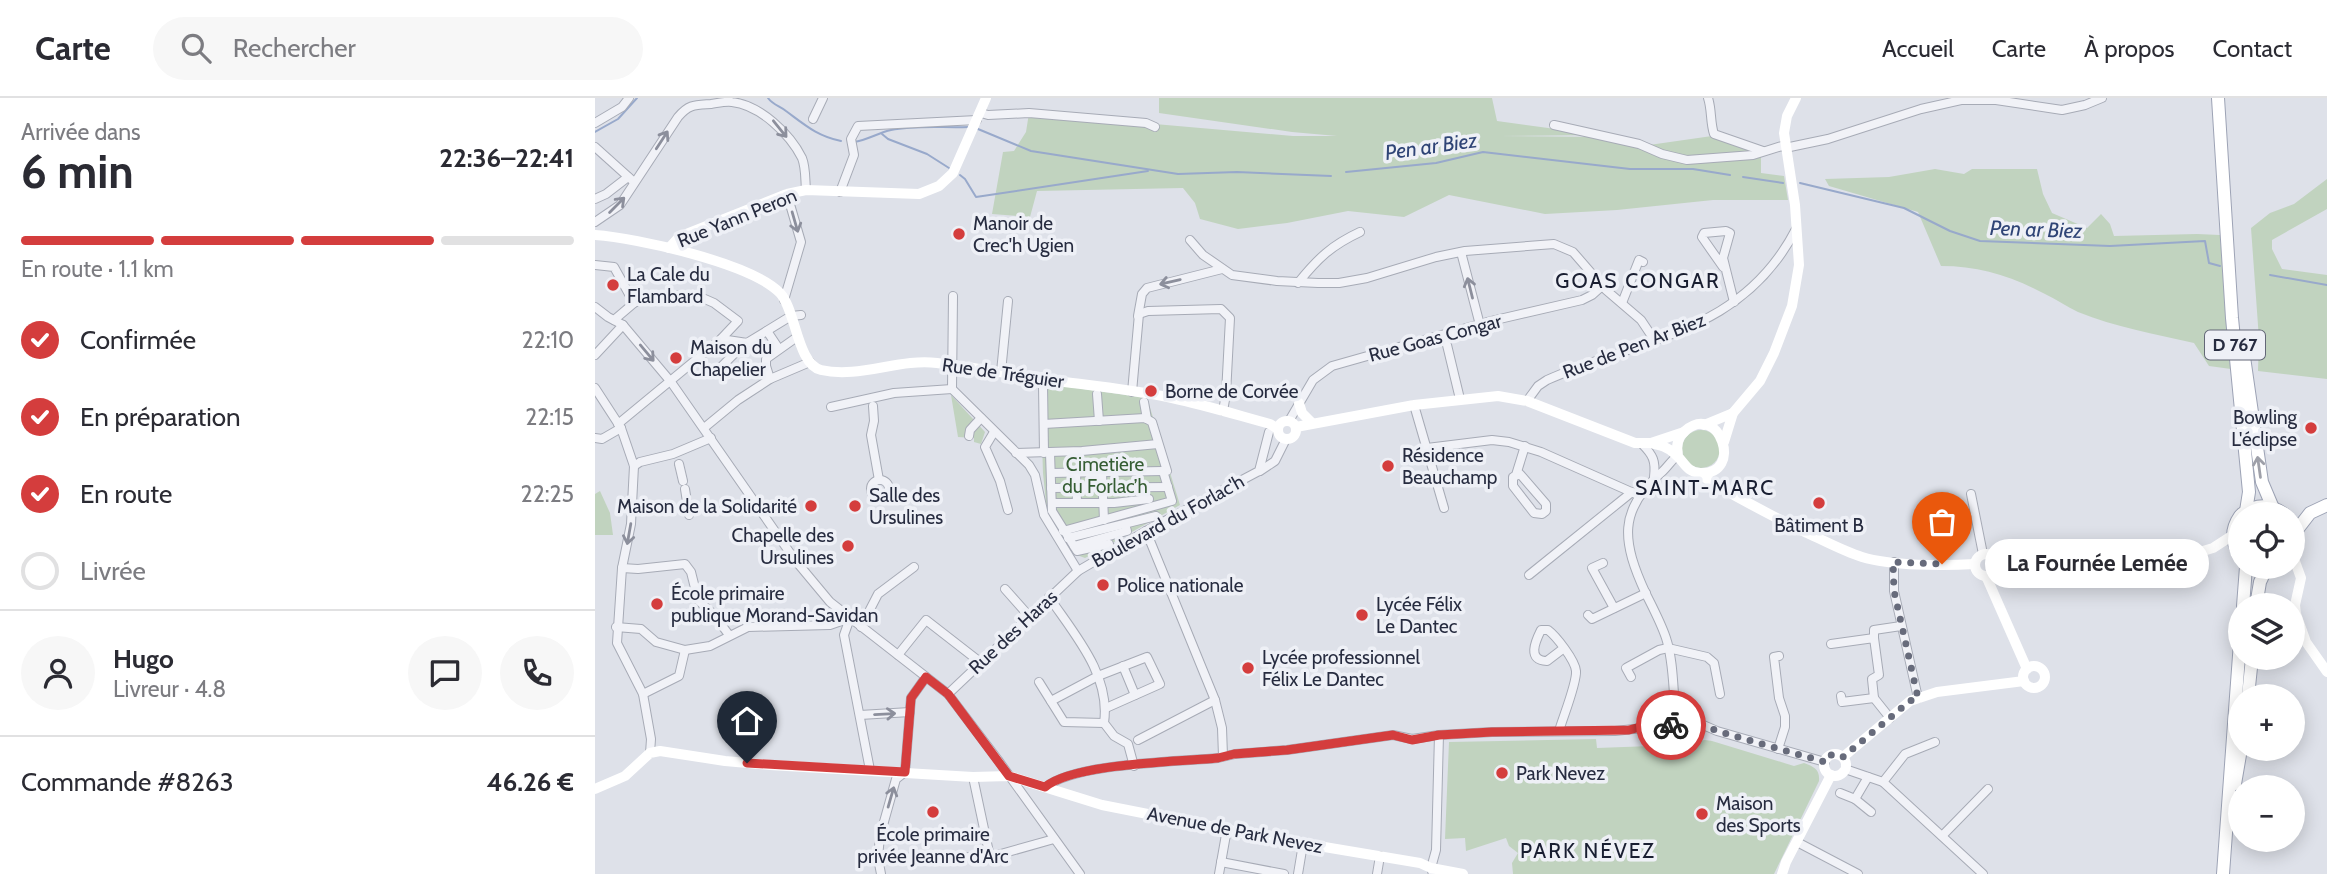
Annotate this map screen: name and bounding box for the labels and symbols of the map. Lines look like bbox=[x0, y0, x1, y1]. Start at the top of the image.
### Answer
one-way arrow bbox=[772, 120, 787, 138]
water label: Pen ar Biez bbox=[1383, 127, 1480, 165]
one-way arrow bbox=[655, 131, 670, 150]
street label: Rue Yann Peron bbox=[674, 184, 800, 252]
one-way arrow bbox=[609, 196, 626, 213]
one-way arrow bbox=[789, 211, 802, 233]
place label: Manoir de Crec'h Ugien bbox=[973, 212, 1074, 257]
water label: Pen ar Biez bbox=[1989, 215, 2084, 243]
marker: Manoir de Crec'h Ugien bbox=[951, 226, 967, 242]
place label: La Cale du Flambard bbox=[627, 263, 710, 308]
district label: GOAS CONGAR bbox=[1555, 268, 1721, 293]
one-way arrow bbox=[1159, 276, 1181, 289]
marker: La Cale du Flambard bbox=[605, 277, 621, 293]
one-way arrow bbox=[1463, 277, 1476, 300]
street label: Rue de Pen Ar Biez bbox=[1559, 308, 1709, 384]
street label: Rue Goas Congar bbox=[1366, 309, 1504, 367]
road number: D 767 bbox=[2205, 330, 2265, 360]
place label: Maison du Chapelier bbox=[690, 336, 772, 381]
one-way arrow bbox=[639, 344, 655, 362]
marker: Maison du Chapelier bbox=[668, 350, 684, 366]
street label: Rue de Tréguier bbox=[941, 353, 1065, 393]
place label: Borne de Corvée bbox=[1165, 380, 1299, 403]
marker: Borne de Corvée bbox=[1143, 383, 1159, 399]
place label: Bowling L'éclipse bbox=[2231, 406, 2298, 451]
marker: Bowling L'éclipse bbox=[2303, 420, 2319, 436]
place label: Résidence Beauchamp bbox=[1402, 444, 1497, 489]
park label: Cimetière du Forlac’h bbox=[1062, 453, 1148, 498]
one-way arrow bbox=[2253, 456, 2266, 478]
marker: Résidence Beauchamp bbox=[1380, 458, 1396, 474]
street label: Boulevard du Forlac'h bbox=[1088, 470, 1248, 572]
district label: SAINT-MARC bbox=[1635, 475, 1775, 500]
place label: Salle des Ursulines bbox=[869, 484, 943, 529]
pin bbox=[1912, 492, 1972, 564]
place label: Maison de la Solidarité bbox=[617, 495, 797, 518]
marker: Bâtiment B bbox=[1811, 495, 1827, 511]
marker: Maison de la Solidarité bbox=[803, 498, 819, 514]
marker: Salle des Ursulines bbox=[847, 498, 863, 514]
place label: Bâtiment B bbox=[1774, 514, 1864, 537]
one-way arrow bbox=[622, 522, 635, 545]
place label: Chapelle des Ursulines bbox=[732, 524, 834, 569]
marker: Chapelle des Ursulines bbox=[840, 538, 856, 554]
callout: La Fournée Lemée bbox=[1984, 540, 2208, 588]
place label: Police nationale bbox=[1117, 574, 1244, 597]
marker: Police nationale bbox=[1095, 577, 1111, 593]
place label: École primaire publique Morand-Savidan bbox=[671, 581, 878, 627]
street label: Rue des Haras bbox=[964, 585, 1062, 679]
place label: Lycée Félix Le Dantec bbox=[1376, 593, 1462, 638]
marker: École primaire publique Morand-Savidan bbox=[649, 596, 665, 612]
marker: Lycée Félix Le Dantec bbox=[1354, 607, 1370, 623]
place label: Lycée professionnel Félix Le Dantec bbox=[1262, 646, 1420, 691]
marker: Lycée professionnel Félix Le Dantec bbox=[1240, 660, 1256, 676]
courier bbox=[1636, 690, 1706, 760]
pin bbox=[717, 691, 777, 763]
one-way arrow bbox=[873, 707, 896, 720]
place label: Park Nevez bbox=[1516, 762, 1605, 785]
marker: Park Nevez bbox=[1494, 765, 1510, 781]
one-way arrow bbox=[885, 786, 898, 809]
place label: Maison des Sports bbox=[1716, 792, 1801, 837]
street label: Avenue de Park Nevez bbox=[1145, 802, 1325, 858]
marker: École primaire privée Jeanne d'Arc bbox=[925, 804, 941, 820]
marker: Maison des Sports bbox=[1694, 806, 1710, 822]
place label: École primaire privée Jeanne d'Arc bbox=[857, 822, 1009, 868]
district label: PARK NÉVEZ bbox=[1520, 838, 1656, 863]

